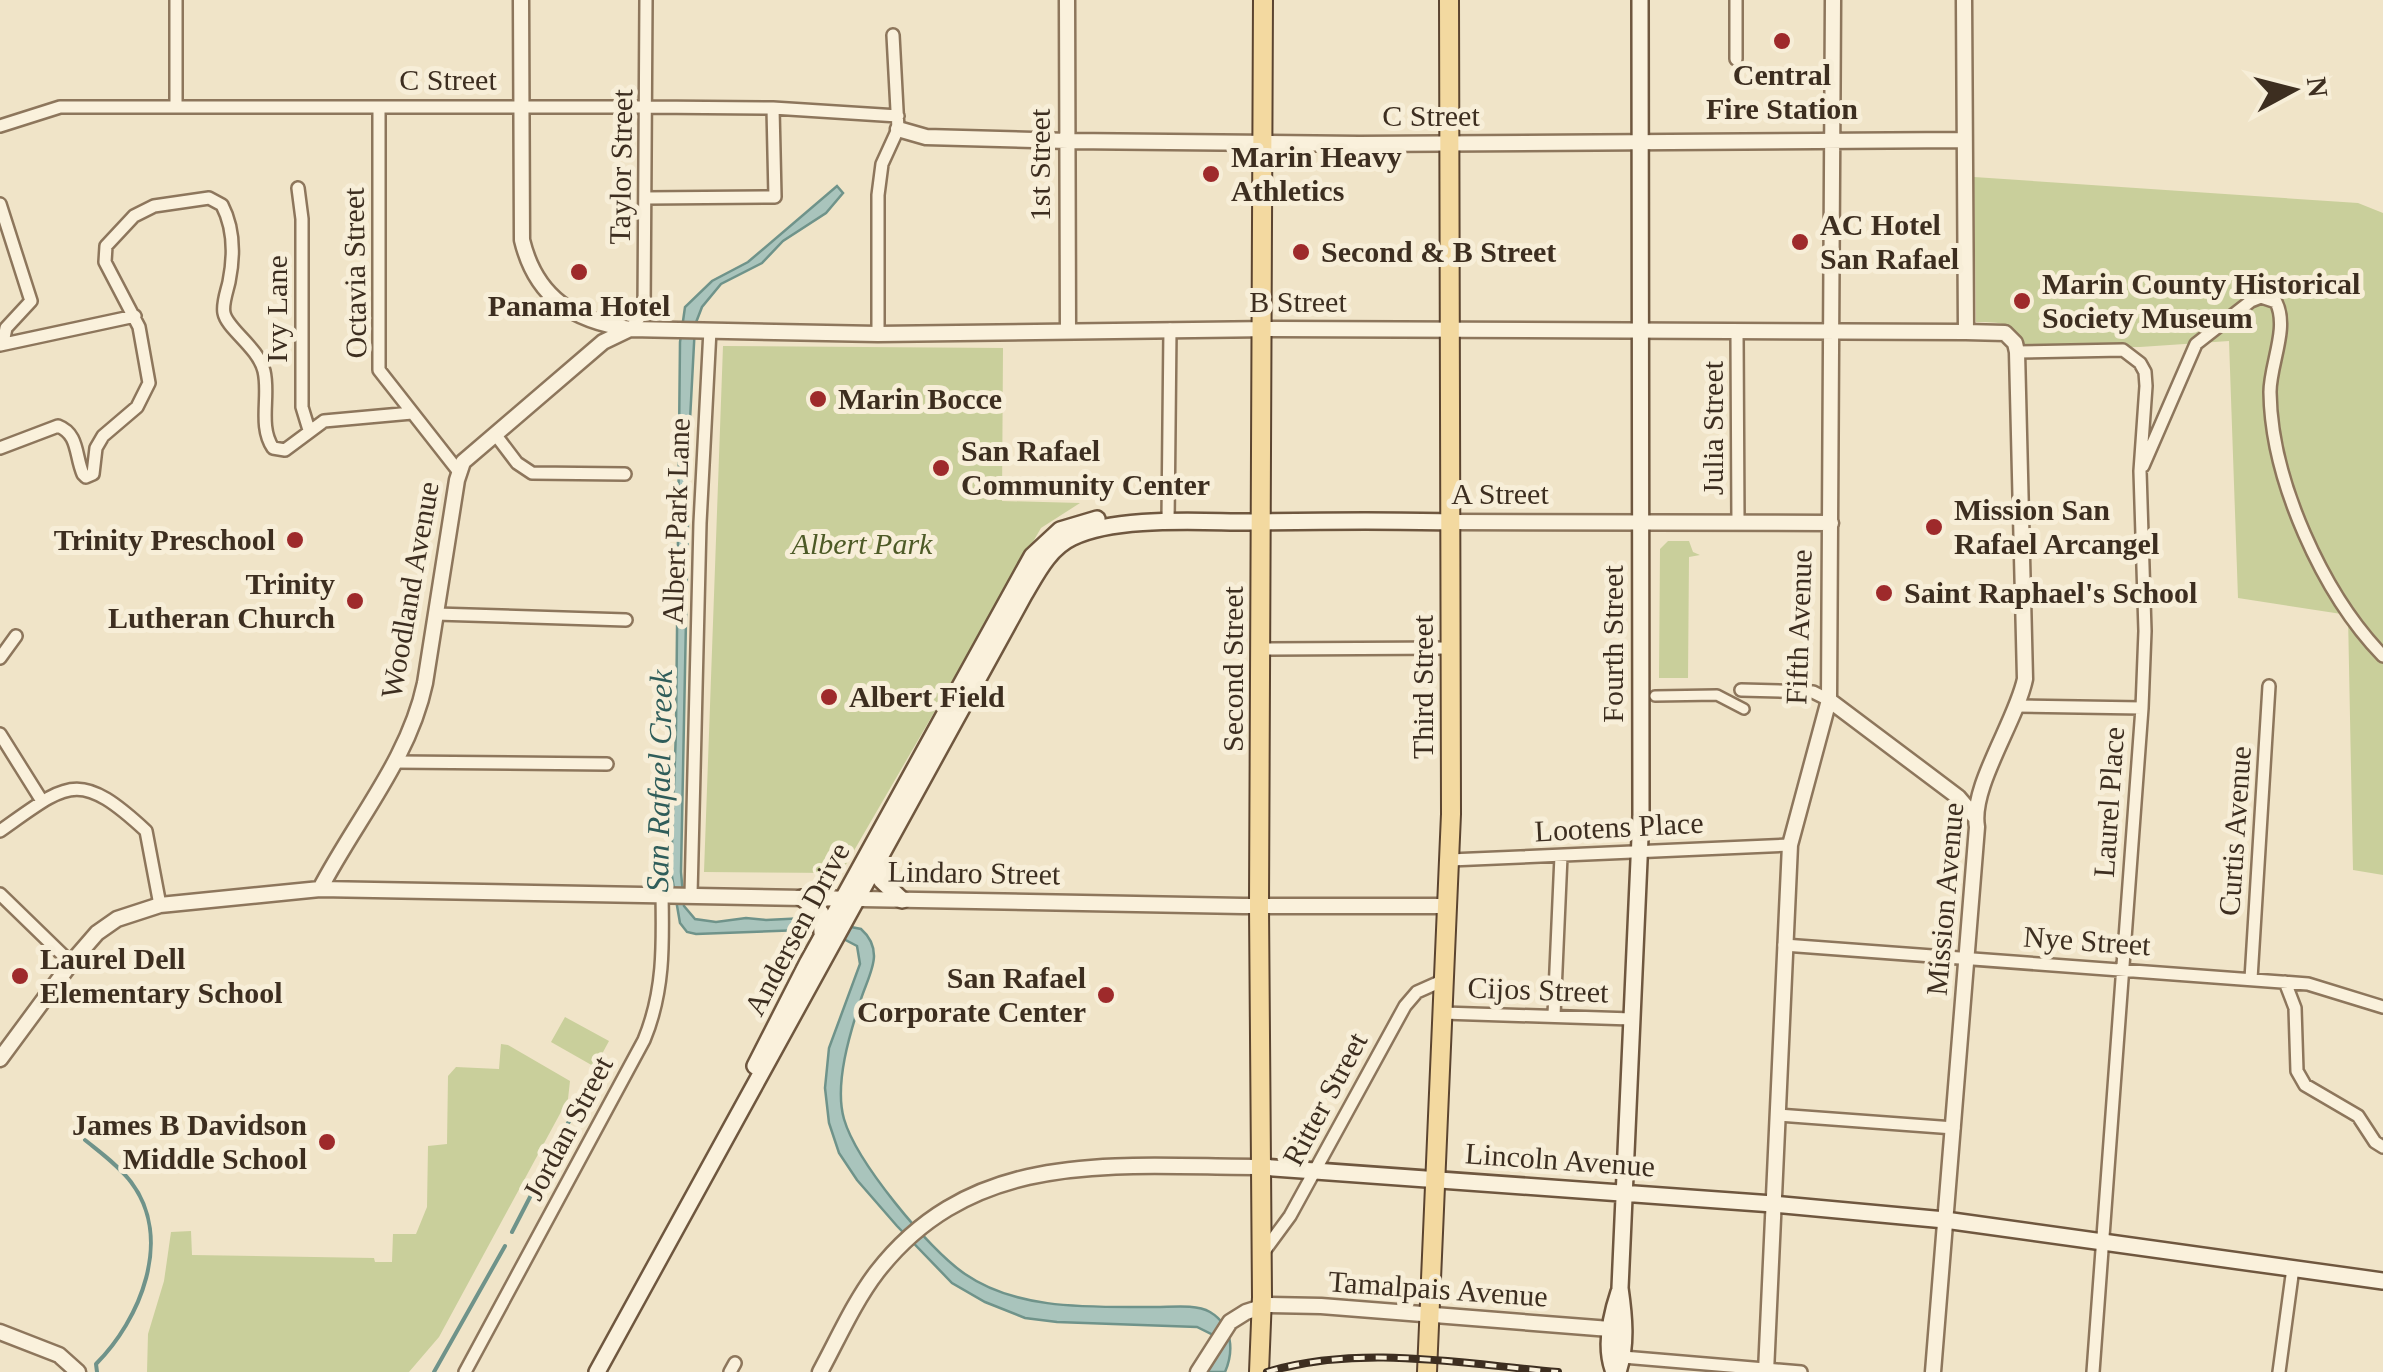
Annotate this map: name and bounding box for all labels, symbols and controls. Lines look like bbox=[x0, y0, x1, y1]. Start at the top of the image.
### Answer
marker: Central Fire Station bbox=[1771, 30, 1793, 52]
north arrow bbox=[2243, 40, 2343, 140]
place label: Central Fire Station bbox=[1706, 58, 1858, 125]
street label: C Street bbox=[399, 63, 497, 96]
text: N bbox=[2301, 75, 2334, 99]
street label: Taylor Street bbox=[603, 88, 638, 245]
street label: C Street bbox=[1382, 99, 1480, 132]
street label: 1st Street bbox=[1023, 108, 1056, 221]
place label: Marin Heavy Athletics bbox=[1231, 140, 1402, 207]
marker: Marin Heavy Athletics bbox=[1200, 163, 1222, 185]
street label: Octavia Street bbox=[337, 187, 372, 359]
place label: AC Hotel San Rafael bbox=[1820, 208, 1959, 275]
marker: AC Hotel San Rafael bbox=[1789, 231, 1811, 253]
place label: Second & B Street bbox=[1321, 235, 1556, 268]
marker: Second & B Street bbox=[1290, 241, 1312, 263]
street label: Ivy Lane bbox=[260, 255, 293, 363]
marker: Panama Hotel bbox=[568, 261, 590, 283]
place label: Marin County Historical Society Museum bbox=[2042, 267, 2360, 334]
street label: B Street bbox=[1249, 285, 1347, 318]
place label: Panama Hotel bbox=[488, 289, 670, 322]
marker: Marin County Historical Society Museum bbox=[2011, 290, 2033, 312]
street label: Julia Street bbox=[1696, 360, 1729, 495]
place label: Marin Bocce bbox=[838, 382, 1002, 415]
marker: Marin Bocce bbox=[807, 388, 829, 410]
street label: Albert Park Lane bbox=[655, 417, 696, 625]
place label: San Rafael Community Center bbox=[961, 434, 1210, 501]
marker: San Rafael Community Center bbox=[930, 457, 952, 479]
street label: A Street bbox=[1451, 477, 1549, 510]
street label: Woodland Avenue bbox=[374, 479, 445, 701]
place label: Mission San Rafael Arcangel bbox=[1954, 493, 2159, 560]
marker: Mission San Rafael Arcangel bbox=[1923, 516, 1945, 538]
place label: Trinity Preschool bbox=[54, 523, 275, 556]
park label: Albert Park bbox=[790, 527, 933, 560]
marker: Trinity Preschool bbox=[284, 529, 306, 551]
street label: Fifth Avenue bbox=[1779, 549, 1818, 705]
street label: Fourth Street bbox=[1596, 565, 1629, 723]
place label: Trinity Lutheran Church bbox=[108, 567, 335, 634]
place label: Saint Raphael's School bbox=[1904, 576, 2197, 609]
marker: Saint Raphael's School bbox=[1873, 582, 1895, 604]
street label: Second Street bbox=[1216, 585, 1249, 752]
marker: Trinity Lutheran Church bbox=[344, 590, 366, 612]
street label: Third Street bbox=[1406, 614, 1439, 759]
water label: San Rafael Creek bbox=[639, 669, 679, 893]
place label: Albert Field bbox=[849, 680, 1005, 713]
marker: Albert Field bbox=[818, 686, 840, 708]
street label: Laurel Place bbox=[2087, 726, 2130, 878]
street label: Curtis Avenue bbox=[2212, 745, 2257, 917]
street label: Mission Avenue bbox=[1920, 801, 1969, 997]
street label: Lootens Place bbox=[1534, 806, 1704, 847]
street label: Andersen Drive bbox=[737, 837, 856, 1021]
street label: Lindaro Street bbox=[888, 854, 1061, 891]
street label: Nye Street bbox=[2022, 920, 2152, 961]
place label: Laurel Dell Elementary School bbox=[40, 942, 282, 1009]
place label: San Rafael Corporate Center bbox=[857, 961, 1086, 1028]
marker: Laurel Dell Elementary School bbox=[9, 965, 31, 987]
street label: Cijos Street bbox=[1467, 971, 1610, 1008]
marker: San Rafael Corporate Center bbox=[1095, 984, 1117, 1006]
street label: Ritter Street bbox=[1276, 1026, 1374, 1171]
street label: Jordan Street bbox=[516, 1050, 619, 1205]
place label: James B Davidson Middle School bbox=[72, 1108, 307, 1175]
marker: James B Davidson Middle School bbox=[316, 1131, 338, 1153]
street label: Lincoln Avenue bbox=[1464, 1136, 1656, 1183]
street label: Tamalpais Avenue bbox=[1327, 1264, 1549, 1313]

